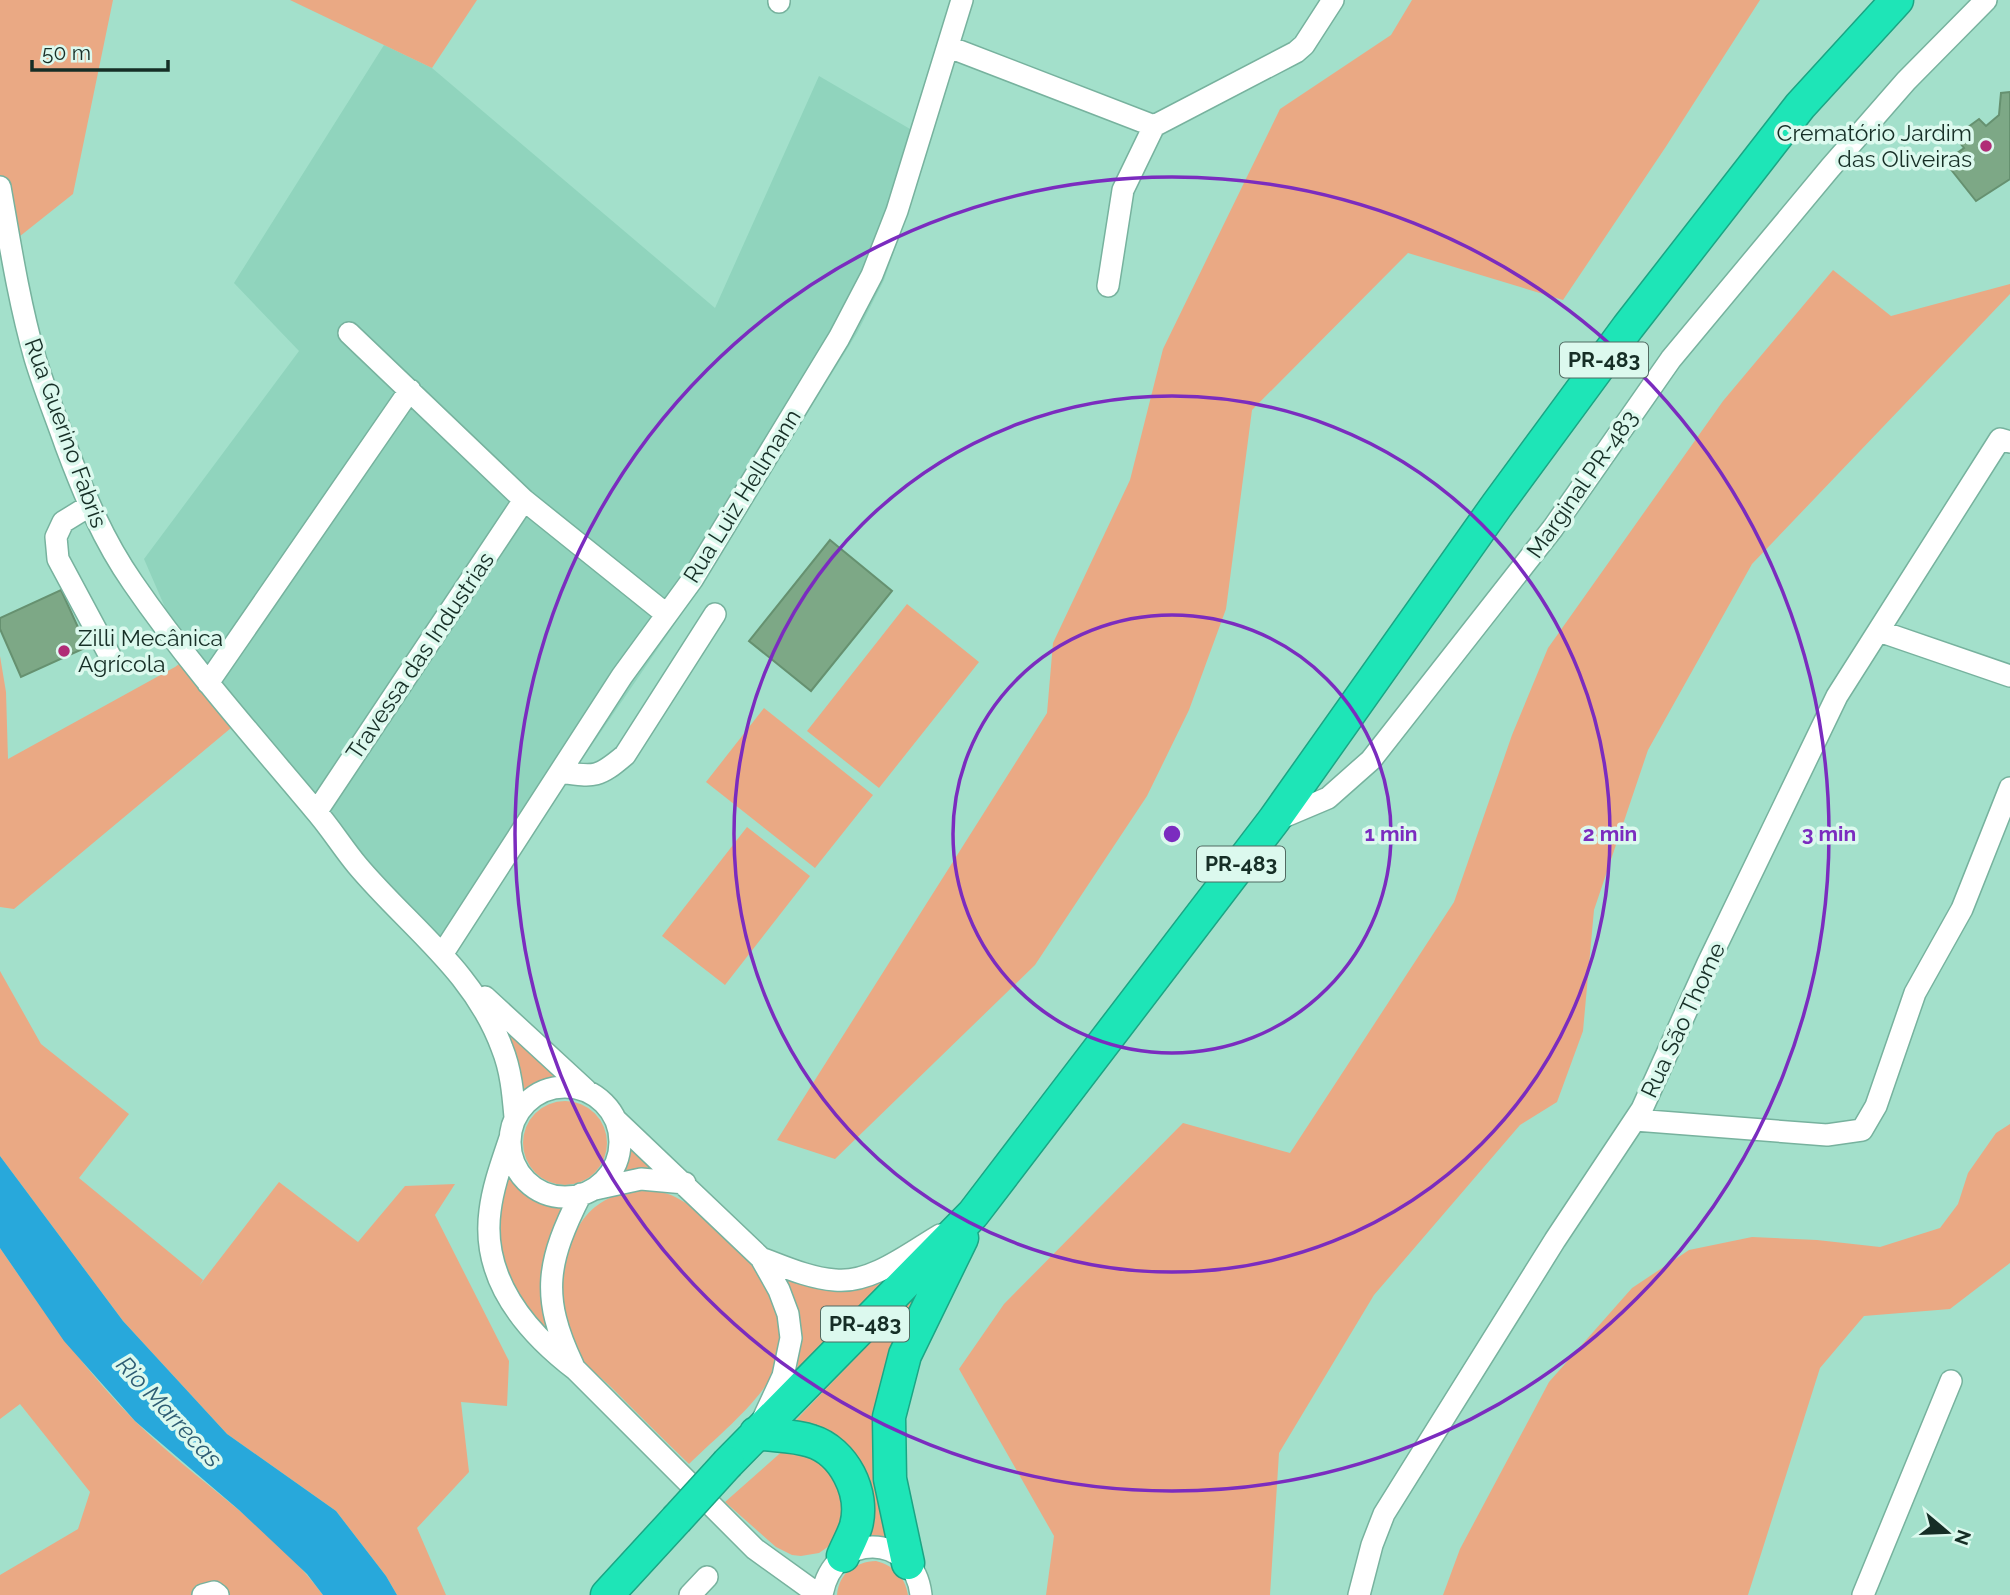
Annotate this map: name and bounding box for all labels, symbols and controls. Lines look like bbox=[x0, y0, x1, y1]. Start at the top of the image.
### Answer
scale bar bbox=[32, 28, 168, 72]
text: 50 m bbox=[42, 40, 91, 65]
place label: Crematório Jardim das Oliveiras bbox=[1777, 119, 1972, 172]
marker: Crematório Jardim das Oliveiras bbox=[1978, 138, 1994, 154]
street label: Rua Guerino Fabris bbox=[20, 334, 113, 531]
road number: PR-483 bbox=[1560, 342, 1648, 378]
street label: Rua Luiz Hellmann bbox=[677, 404, 806, 587]
street label: Marginal PR-483 bbox=[1521, 405, 1643, 563]
street label: Travessa das Industrias bbox=[340, 547, 499, 765]
place label: Zilli Mecânica Agrícola bbox=[78, 624, 223, 677]
marker: Zilli Mecânica Agrícola bbox=[56, 643, 72, 659]
text: 1 min bbox=[1364, 821, 1418, 846]
text: 2 min bbox=[1583, 821, 1637, 846]
text: 3 min bbox=[1802, 821, 1856, 846]
centre of rings bbox=[1160, 822, 1184, 846]
road number: PR-483 bbox=[1197, 846, 1285, 882]
street label: Rua São Thome bbox=[1635, 938, 1730, 1102]
road number: PR-483 bbox=[821, 1306, 909, 1342]
water label: Rio Marrecas bbox=[111, 1350, 228, 1473]
north arrow bbox=[1912, 1497, 1982, 1567]
text: N bbox=[1950, 1527, 1976, 1548]

